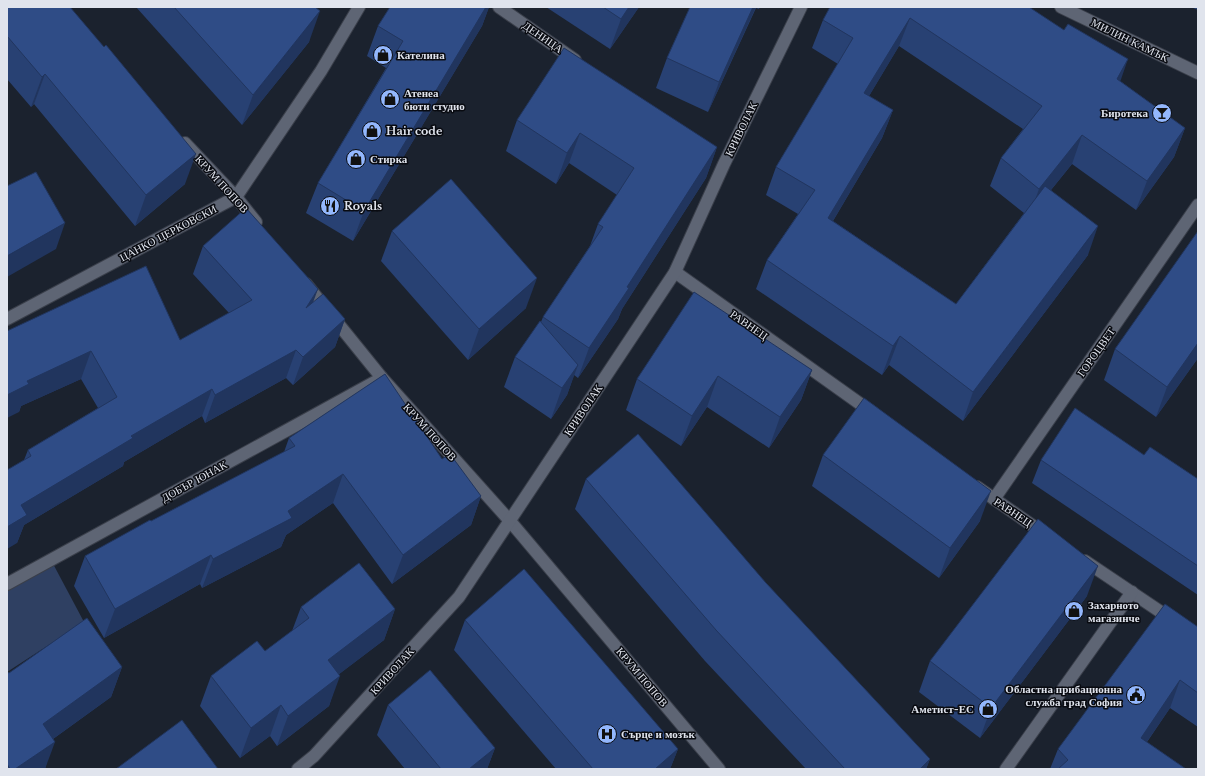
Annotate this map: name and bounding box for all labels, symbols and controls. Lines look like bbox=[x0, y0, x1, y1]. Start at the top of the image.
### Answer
street label: МИЛИН КАМЪК bbox=[1089, 15, 1172, 65]
street label: ДЕНИЦА bbox=[520, 18, 566, 56]
shop icon: Кателина bbox=[372, 44, 394, 66]
place label: Кателина bbox=[397, 48, 445, 62]
place label: Атенеа бюти студио bbox=[404, 86, 465, 113]
shop icon: Атенеа бюти студио bbox=[379, 88, 401, 110]
street label: КРИВОЛАК bbox=[722, 99, 760, 159]
bar icon: Биротека bbox=[1151, 102, 1173, 124]
place label: Биротека bbox=[1101, 106, 1148, 120]
shop icon: Hair code bbox=[361, 120, 383, 142]
place label: Hair code bbox=[386, 124, 443, 138]
shop icon: Стирка bbox=[345, 148, 367, 170]
street label: КРУМ ПОПОВ bbox=[192, 152, 252, 216]
place label: Стирка bbox=[370, 152, 408, 166]
restaurant icon: Royals bbox=[319, 195, 341, 217]
place label: Royals bbox=[344, 199, 382, 213]
street label: ЦАНКО ЦЕРКОВСКИ bbox=[117, 202, 219, 264]
street label: РАВНЕЦ bbox=[728, 307, 771, 343]
street label: ГОРОЦВЕТ bbox=[1074, 324, 1118, 379]
street label: КРИВОЛАК bbox=[561, 381, 606, 438]
street label: КРУМ ПОПОВ bbox=[400, 400, 460, 464]
street label: ДОБЪР ЮНАК bbox=[159, 457, 230, 505]
street label: РАВНЕЦ bbox=[991, 494, 1035, 530]
place label: Захарното магазинче bbox=[1088, 598, 1140, 625]
shop icon: Захарното магазинче bbox=[1063, 600, 1085, 622]
street label: КРИВОЛАК bbox=[367, 644, 417, 698]
street label: КРУМ ПОПОВ bbox=[613, 645, 671, 709]
place label: Областна прибационна служба град София bbox=[1005, 682, 1122, 709]
public building icon: Областна прибационна служба град София bbox=[1125, 684, 1147, 706]
shop icon: Аметист-ЕС bbox=[977, 698, 999, 720]
place label: Аметист-ЕС bbox=[911, 702, 974, 716]
hospital icon: Сърце и мозък bbox=[596, 723, 618, 745]
place label: Сърце и мозък bbox=[621, 727, 695, 741]

